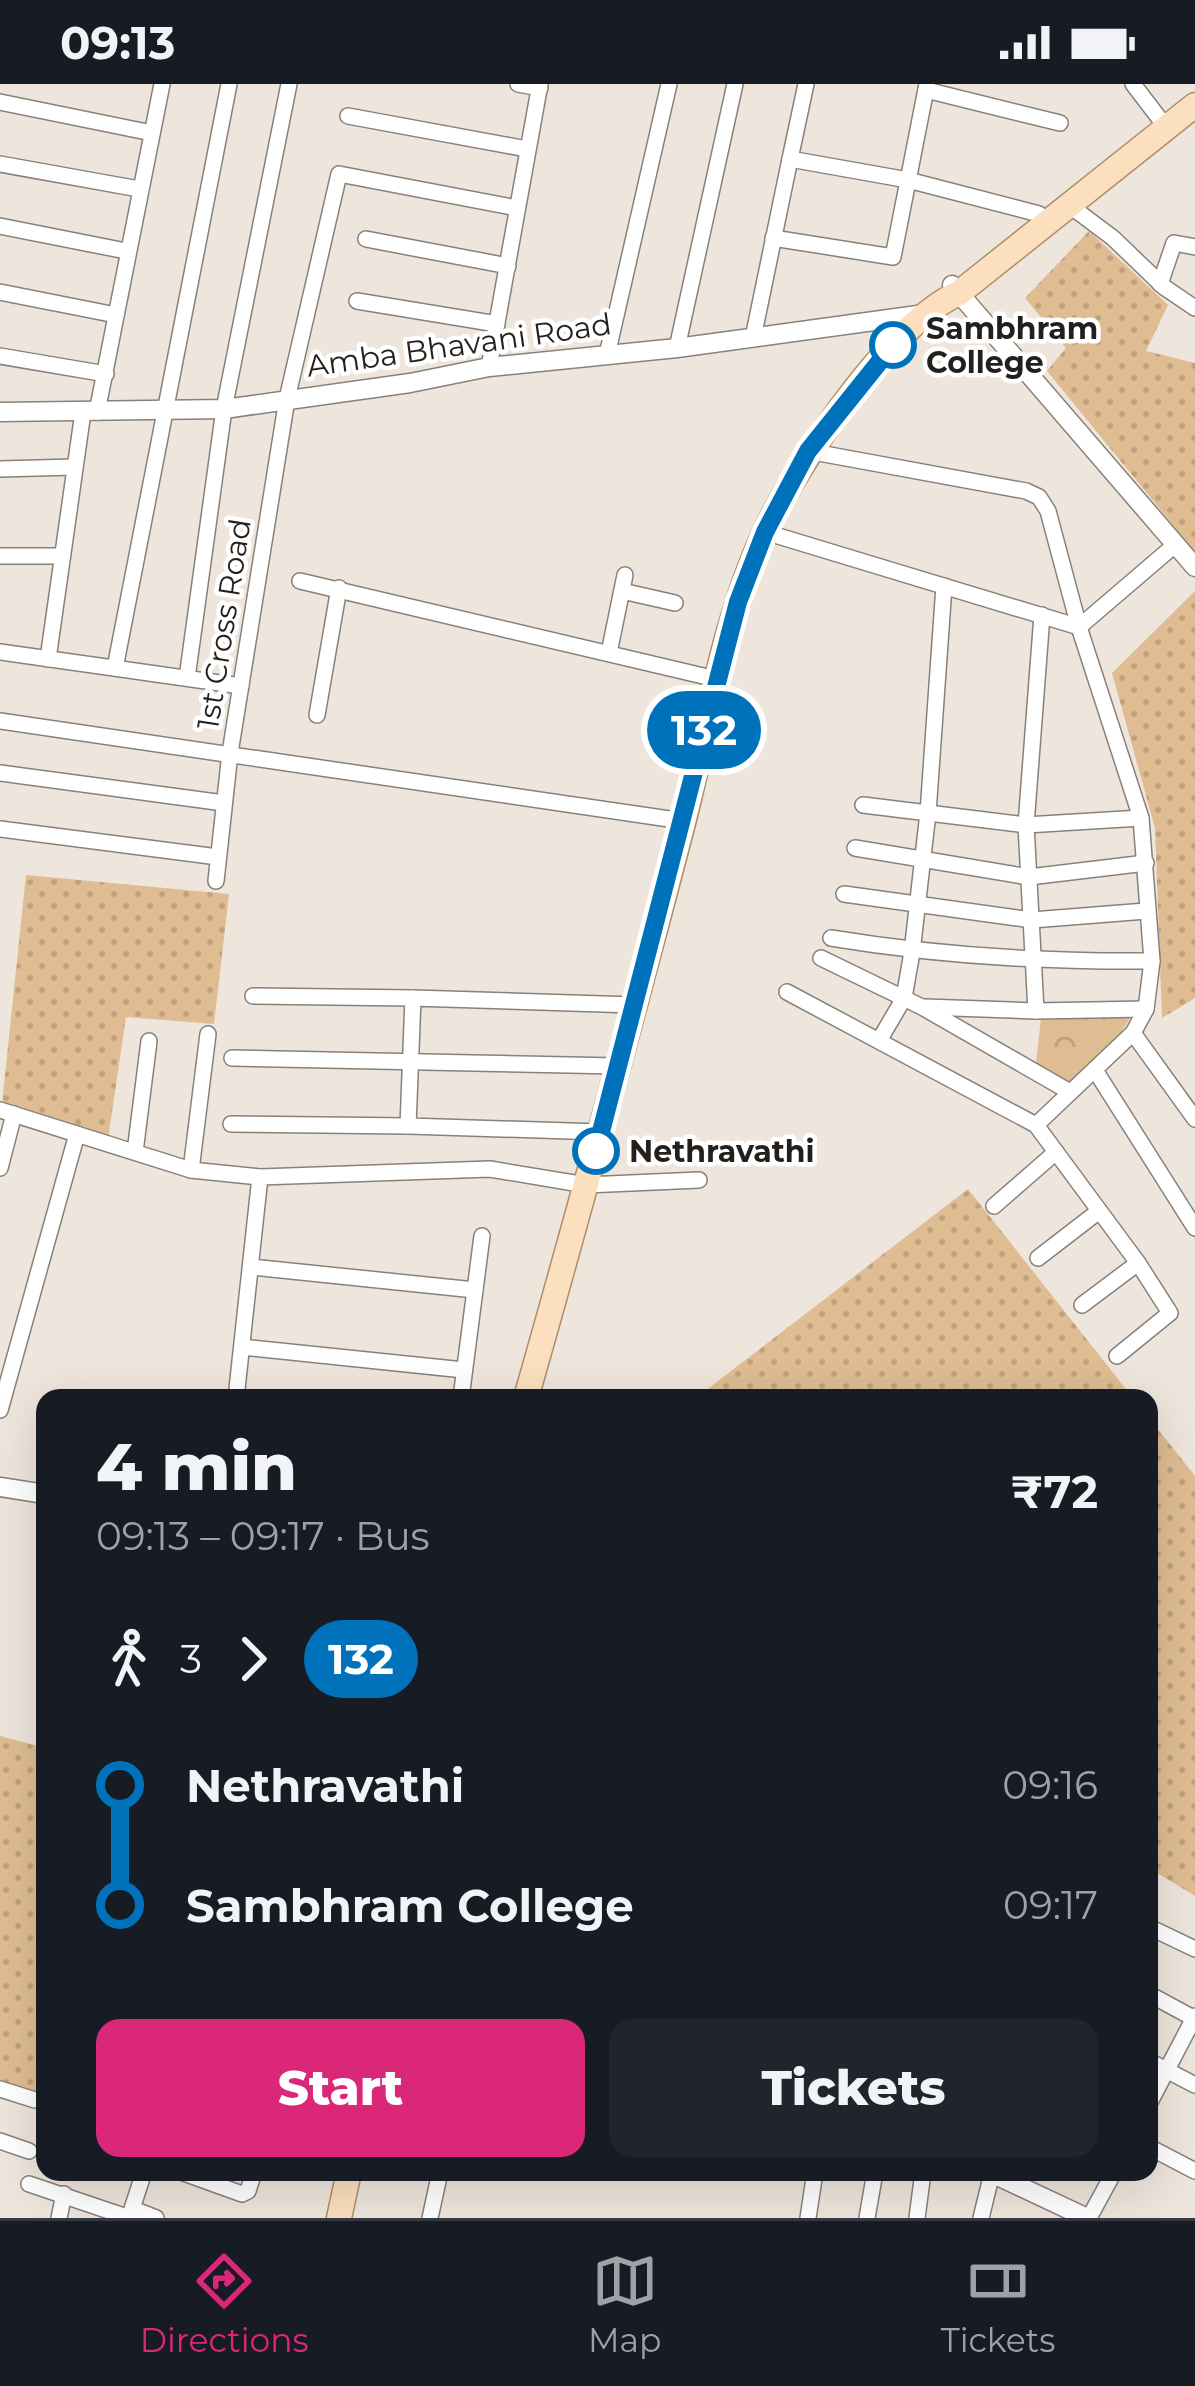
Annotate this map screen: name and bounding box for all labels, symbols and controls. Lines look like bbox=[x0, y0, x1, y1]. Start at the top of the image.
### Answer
text: 09:13 bbox=[60, 15, 175, 70]
street label: Amba Bhavani Road bbox=[304, 305, 614, 385]
place label: Sambhram College bbox=[926, 310, 1098, 381]
marker: Sambhram College bbox=[871, 323, 915, 367]
street label: 1st Cross Road bbox=[189, 516, 259, 732]
line badge: 132 bbox=[635, 691, 773, 769]
text: 132 bbox=[671, 704, 737, 756]
marker: Nethravathi bbox=[574, 1129, 618, 1173]
place label: Nethravathi bbox=[629, 1133, 815, 1170]
text: 4 min bbox=[96, 1426, 297, 1507]
text: ₹72 bbox=[1011, 1464, 1098, 1519]
text: 09:13 – 09:17 · Bus bbox=[96, 1512, 430, 1560]
icon: walk bbox=[96, 1626, 162, 1692]
icon: forward bbox=[220, 1626, 286, 1692]
text: 132 bbox=[328, 1633, 394, 1685]
text: 3 bbox=[180, 1635, 202, 1683]
text: Nethravathi bbox=[186, 1758, 464, 1813]
text: 09:16 bbox=[1002, 1761, 1098, 1809]
text: Sambhram College bbox=[186, 1878, 634, 1933]
text: 09:17 bbox=[1003, 1881, 1098, 1929]
button: Start bbox=[96, 2019, 585, 2157]
button: Tickets bbox=[609, 2019, 1098, 2157]
tab: Directions bbox=[140, 2248, 309, 2360]
tab: Map bbox=[588, 2248, 661, 2360]
tab: Tickets bbox=[941, 2248, 1055, 2360]

